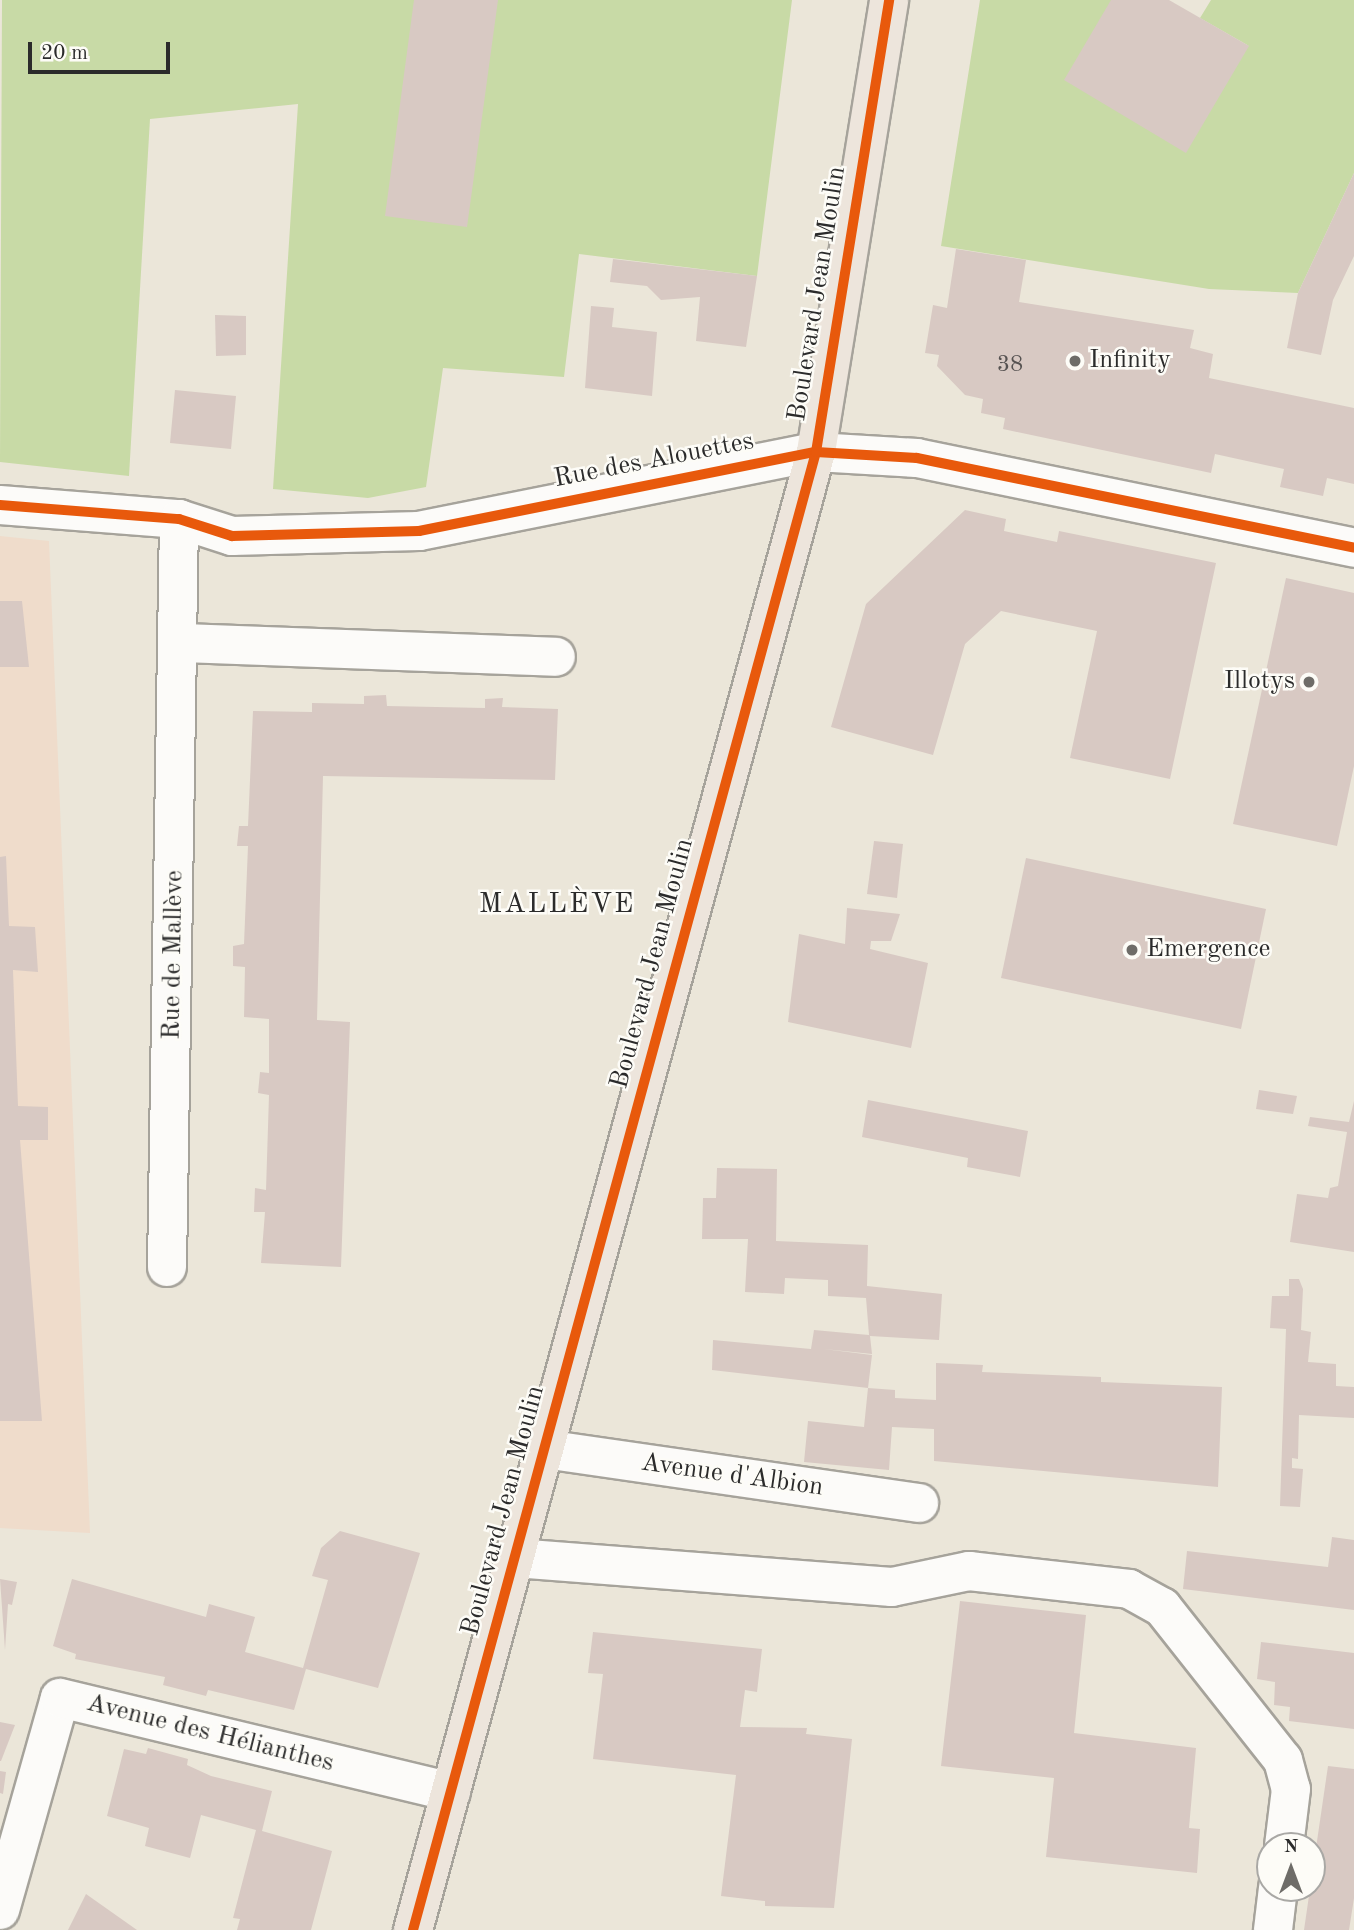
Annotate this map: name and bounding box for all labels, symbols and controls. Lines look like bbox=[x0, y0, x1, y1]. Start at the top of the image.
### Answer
scale bar bbox=[32, 28, 173, 72]
text: 20 m bbox=[41, 43, 88, 64]
street label: Boulevard Jean Moulin bbox=[782, 164, 854, 424]
place label: Infinity bbox=[1089, 345, 1171, 377]
house number: 38 bbox=[997, 351, 1023, 379]
marker: Infinity bbox=[1067, 353, 1083, 369]
street label: Rue des Alouettes bbox=[551, 426, 757, 496]
place label: Illotys bbox=[1224, 666, 1295, 698]
marker: Illotys bbox=[1301, 674, 1317, 690]
street label: Boulevard Jean Moulin bbox=[605, 835, 701, 1093]
street label: Rue de Mallève bbox=[157, 870, 191, 1040]
district label: MALLÈVE bbox=[480, 888, 634, 922]
place label: Emergence bbox=[1146, 934, 1271, 966]
marker: Emergence bbox=[1124, 942, 1140, 958]
street label: Boulevard Jean Moulin bbox=[456, 1382, 552, 1640]
street label: Avenue d'Albion bbox=[639, 1448, 825, 1504]
street label: Avenue des Hélianthes bbox=[83, 1688, 337, 1780]
north arrow bbox=[1256, 1832, 1326, 1902]
text: N bbox=[1284, 1838, 1298, 1857]

